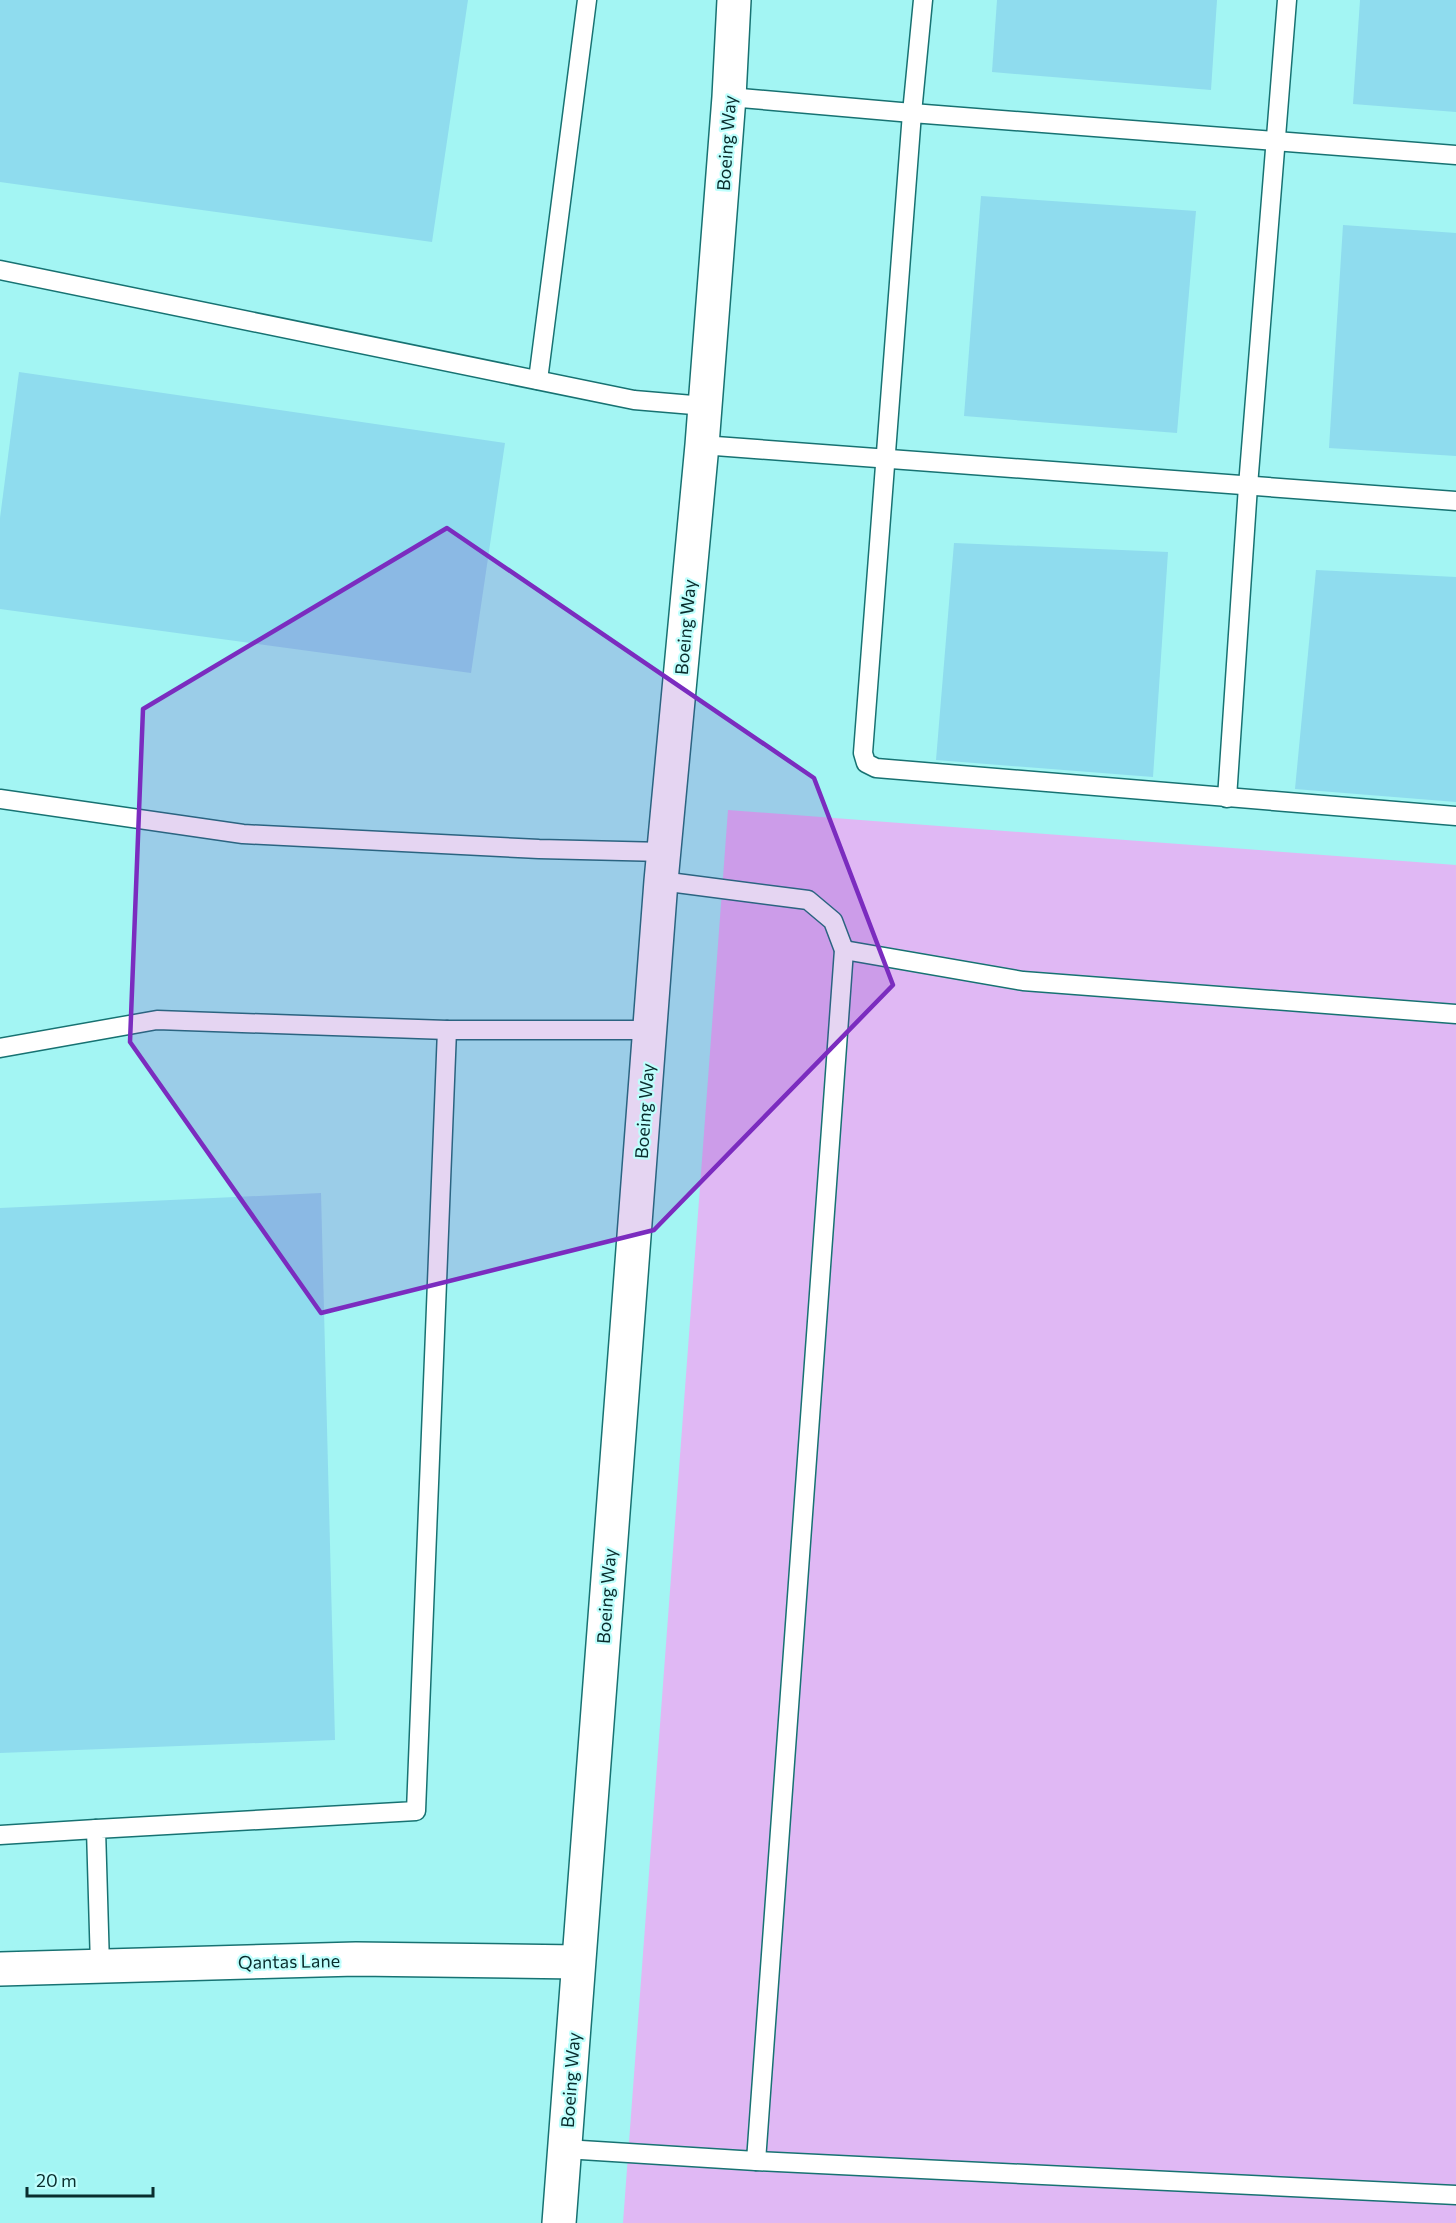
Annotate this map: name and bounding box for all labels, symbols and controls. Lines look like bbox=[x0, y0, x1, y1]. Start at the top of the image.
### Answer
street label: Boeing Way bbox=[712, 94, 740, 192]
street label: Boeing Way bbox=[670, 578, 700, 676]
street label: Boeing Way bbox=[630, 1062, 658, 1160]
street label: Boeing Way bbox=[592, 1547, 620, 1645]
street label: Qantas Lane bbox=[238, 1949, 340, 1973]
street label: Boeing Way bbox=[556, 2031, 584, 2129]
scale bar bbox=[27, 2160, 153, 2198]
text: 20 m bbox=[36, 2169, 77, 2191]

